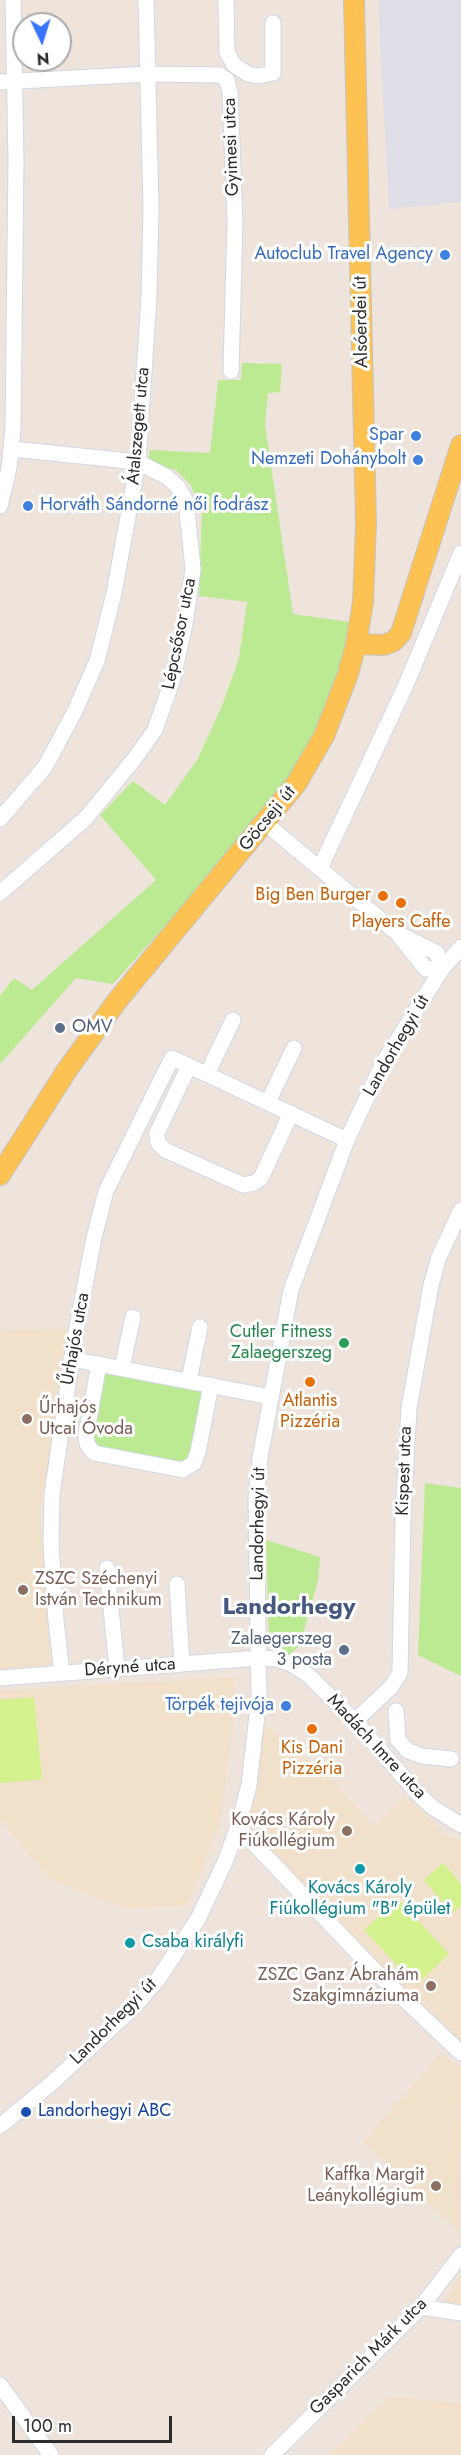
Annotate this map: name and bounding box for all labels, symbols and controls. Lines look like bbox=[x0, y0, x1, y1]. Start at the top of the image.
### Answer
north arrow bbox=[12, 12, 72, 72]
text: N bbox=[36, 47, 50, 70]
street label: Gyimesi utca bbox=[219, 97, 245, 197]
place label: Autoclub Travel Agency bbox=[255, 244, 433, 266]
marker: Autoclub Travel Agency bbox=[438, 248, 452, 262]
street label: Alsóerdei út bbox=[350, 276, 374, 368]
street label: Átalszegett utca bbox=[123, 366, 155, 486]
place label: Spar bbox=[369, 425, 404, 447]
marker: Spar bbox=[409, 429, 423, 443]
place label: Nemzeti Dohánybolt bbox=[251, 449, 406, 471]
marker: Nemzeti Dohánybolt bbox=[411, 453, 425, 467]
place label: Horváth Sándorné női fodrász bbox=[40, 495, 269, 517]
marker: Horváth Sándorné női fodrász bbox=[21, 499, 35, 513]
street label: Lépcsősor utca bbox=[159, 576, 201, 692]
street label: Göcseji út bbox=[235, 782, 301, 856]
place label: Big Ben Burger bbox=[255, 885, 371, 907]
marker: Big Ben Burger bbox=[376, 889, 390, 903]
marker: Players Caffe bbox=[394, 896, 408, 910]
place label: Players Caffe bbox=[352, 912, 450, 934]
street label: Landorhegyi út bbox=[359, 992, 435, 1100]
place label: OMV bbox=[72, 1017, 113, 1039]
marker: OMV bbox=[53, 1021, 67, 1035]
street label: Űrhajós utca bbox=[57, 1291, 95, 1387]
place label: Cutler Fitness Zalaegerszeg bbox=[230, 1322, 332, 1364]
marker: Cutler Fitness Zalaegerszeg bbox=[337, 1336, 351, 1350]
marker: Atlantis Pizzéria bbox=[303, 1375, 317, 1389]
place label: Atlantis Pizzéria bbox=[280, 1391, 340, 1434]
place label: Űrhajós Utcai Óvoda bbox=[39, 1398, 133, 1440]
marker: Űrhajós Utcai Óvoda bbox=[20, 1412, 34, 1426]
street label: Kispest utca bbox=[393, 1426, 417, 1516]
street label: Landorhegyi út bbox=[247, 1467, 271, 1581]
place label: ZSZC Széchenyi István Technikum bbox=[35, 1569, 162, 1612]
marker: ZSZC Széchenyi István Technikum bbox=[16, 1583, 30, 1597]
district label: Landorhegy bbox=[223, 1594, 355, 1622]
place label: Zalaegerszeg 3 posta bbox=[231, 1629, 332, 1672]
marker: Zalaegerszeg 3 posta bbox=[337, 1643, 351, 1657]
street label: Déryné utca bbox=[84, 1654, 176, 1682]
street label: Madách Imre utca bbox=[322, 1690, 430, 1804]
place label: Törpék tejivója bbox=[165, 1695, 274, 1717]
marker: Törpék tejivója bbox=[279, 1699, 293, 1713]
marker: Kis Dani Pizzéria bbox=[305, 1722, 319, 1736]
place label: Kis Dani Pizzéria bbox=[281, 1738, 343, 1780]
place label: Kovács Károly Fiúkollégium bbox=[231, 1810, 335, 1852]
marker: Kovács Károly Fiúkollégium bbox=[340, 1824, 354, 1838]
marker: Kovács Károly Fiúkollégium "B" épület bbox=[353, 1862, 367, 1876]
place label: Kovács Károly Fiúkollégium "B" épület bbox=[270, 1878, 450, 1920]
place label: Csaba királyfi bbox=[142, 1932, 244, 1954]
marker: Csaba királyfi bbox=[123, 1936, 137, 1950]
place label: ZSZC Ganz Ábrahám Szakgimnáziuma bbox=[258, 1965, 419, 2008]
street label: Landorhegyi út bbox=[66, 1974, 162, 2070]
marker: ZSZC Ganz Ábrahám Szakgimnáziuma bbox=[424, 1979, 438, 1993]
place label: Landorhegyi ABC bbox=[38, 2101, 172, 2123]
marker: Landorhegyi ABC bbox=[19, 2105, 33, 2119]
place label: Kaffka Margit Leánykollégium bbox=[307, 2165, 424, 2208]
marker: Kaffka Margit Leánykollégium bbox=[429, 2179, 443, 2193]
street label: Gasparich Márk utca bbox=[306, 2294, 432, 2420]
scale bar bbox=[15, 2404, 176, 2442]
text: 100 m bbox=[23, 2413, 72, 2439]

